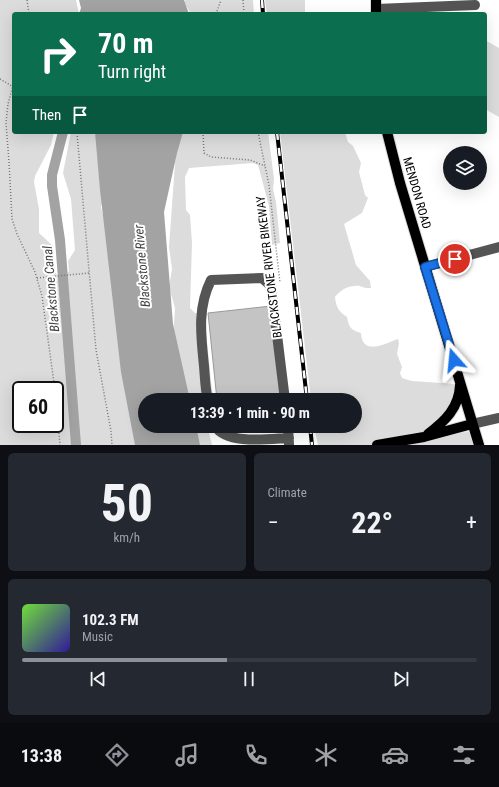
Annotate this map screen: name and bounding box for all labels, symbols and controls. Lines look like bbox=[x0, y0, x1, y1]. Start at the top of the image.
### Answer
text: 70 m bbox=[98, 27, 154, 60]
icon: right bbox=[32, 28, 84, 80]
text: Turn right bbox=[98, 61, 166, 82]
icon: arrive bbox=[69, 104, 91, 126]
text: Then bbox=[32, 106, 61, 124]
map controls bbox=[443, 146, 487, 190]
button: layers bbox=[443, 146, 487, 190]
street label: MENDON ROAD bbox=[400, 156, 434, 231]
street label: BLACKSTONE RIVER BIKEWAY bbox=[253, 194, 285, 339]
water label: Blackstone River bbox=[131, 223, 153, 308]
pin bbox=[438, 242, 472, 276]
water label: Blackstone Canal bbox=[40, 244, 62, 333]
icon: arrive bbox=[444, 248, 466, 270]
position arrow bbox=[433, 339, 475, 381]
speed limit sign: 60 bbox=[12, 381, 64, 433]
text: 13:39 · 1 min · 90 m bbox=[190, 404, 310, 422]
text: 50 bbox=[100, 473, 153, 534]
text: Climate bbox=[268, 485, 307, 500]
text: 22° bbox=[351, 505, 393, 540]
text: − bbox=[268, 510, 279, 535]
text: + bbox=[466, 510, 477, 535]
text: km/h bbox=[113, 530, 140, 545]
text: 102.3 FM bbox=[82, 611, 139, 629]
text: Music bbox=[82, 629, 113, 644]
icon: previous bbox=[87, 668, 109, 690]
icon: pause bbox=[238, 668, 260, 690]
icon: next bbox=[390, 668, 412, 690]
icon: directions bbox=[103, 741, 131, 769]
icon: music bbox=[173, 741, 201, 769]
icon: phone bbox=[242, 741, 270, 769]
icon: climate bbox=[312, 741, 340, 769]
icon: car bbox=[381, 741, 409, 769]
icon: filters bbox=[450, 741, 478, 769]
text: 13:38 bbox=[21, 745, 62, 766]

